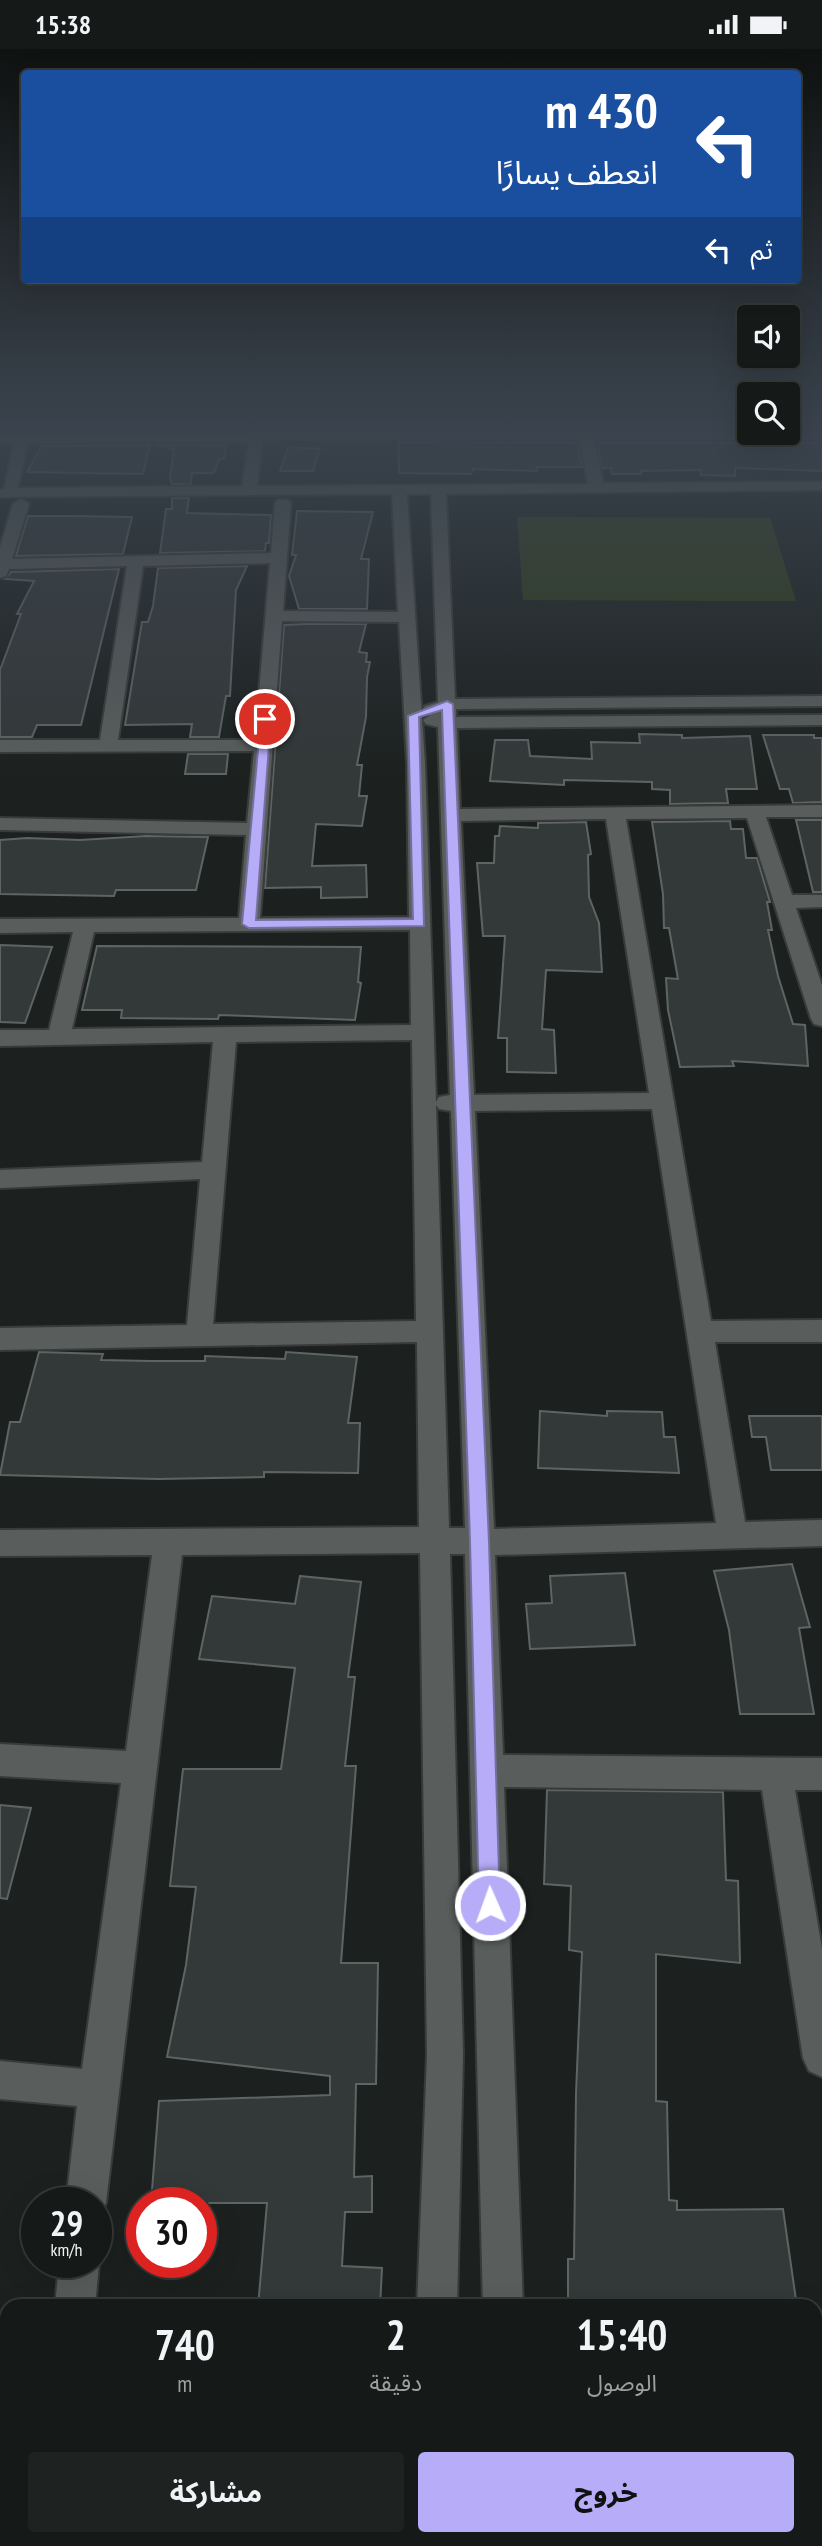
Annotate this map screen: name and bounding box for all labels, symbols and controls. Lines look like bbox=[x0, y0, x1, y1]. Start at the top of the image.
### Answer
text: 15:38 bbox=[35, 8, 91, 41]
text: 430 m bbox=[545, 78, 658, 142]
icon: left bbox=[682, 98, 773, 189]
text: انعطف يسارًا bbox=[496, 151, 658, 193]
icon: left bbox=[699, 231, 737, 269]
text: ثم bbox=[751, 233, 773, 266]
map controls bbox=[737, 305, 800, 445]
button: sound bbox=[737, 305, 800, 368]
button: search bbox=[737, 382, 800, 445]
pin bbox=[235, 689, 295, 749]
icon: arrive bbox=[246, 700, 284, 738]
position arrow bbox=[453, 1868, 527, 1942]
speed limit sign: 30 bbox=[126, 2187, 217, 2278]
text: 29 bbox=[50, 2200, 83, 2246]
text: km/h bbox=[51, 2238, 82, 2261]
text: 2 bbox=[386, 2307, 406, 2362]
text: 15:40 bbox=[577, 2307, 667, 2362]
text: 740 bbox=[155, 2317, 215, 2372]
text: دقيقة bbox=[369, 2368, 422, 2397]
text: الوصول bbox=[587, 2368, 657, 2397]
text: m bbox=[177, 2369, 192, 2398]
button: مشاركة bbox=[28, 2452, 404, 2532]
button: خروج bbox=[418, 2452, 794, 2532]

